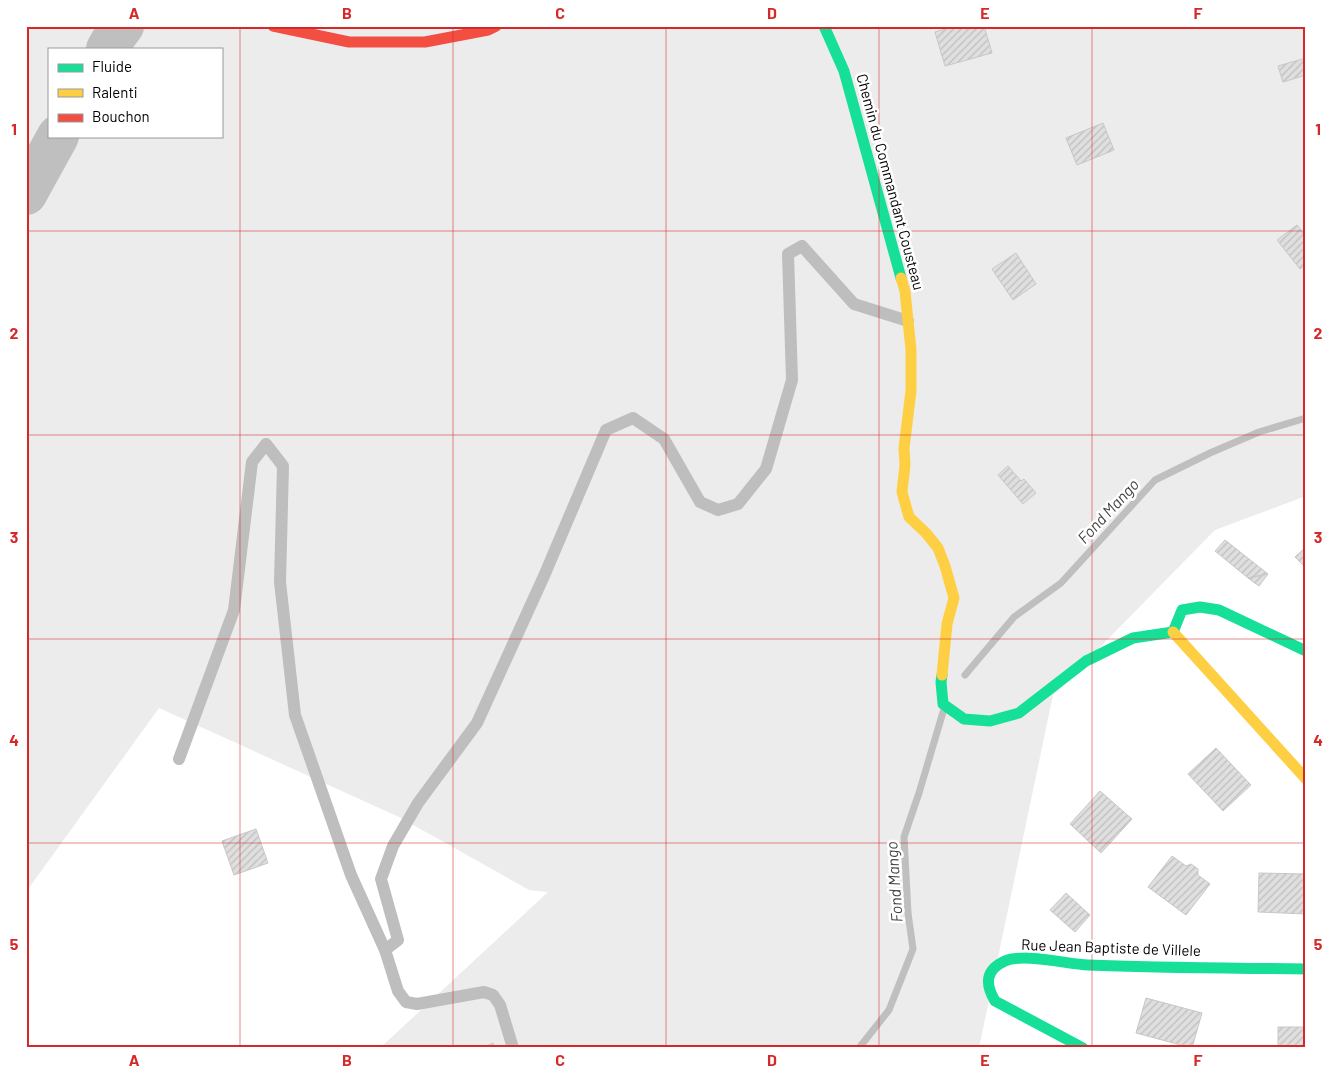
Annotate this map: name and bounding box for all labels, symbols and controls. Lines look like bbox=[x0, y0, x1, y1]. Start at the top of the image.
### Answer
text: A bbox=[129, 3, 140, 22]
text: B bbox=[342, 3, 352, 22]
text: C bbox=[555, 3, 565, 22]
text: D bbox=[767, 3, 777, 22]
text: E bbox=[980, 3, 990, 22]
text: F bbox=[1194, 3, 1203, 22]
legend bbox=[48, 48, 222, 138]
text: Fluide bbox=[92, 57, 132, 75]
street label: Chemin du Commandant Cousteau bbox=[853, 72, 929, 292]
text: Ralenti bbox=[92, 83, 138, 101]
text: Bouchon bbox=[92, 107, 150, 125]
text: 1 bbox=[11, 119, 17, 138]
text: 1 bbox=[1315, 119, 1321, 138]
text: 2 bbox=[10, 323, 19, 342]
text: 2 bbox=[1314, 323, 1323, 342]
water label: Fond Mango bbox=[1073, 474, 1142, 547]
text: 3 bbox=[10, 527, 18, 546]
text: 3 bbox=[1314, 527, 1322, 546]
text: 4 bbox=[9, 730, 19, 749]
text: 4 bbox=[1313, 730, 1323, 749]
water label: Fond Mango bbox=[881, 841, 906, 923]
text: 5 bbox=[10, 934, 19, 953]
text: 5 bbox=[1314, 934, 1323, 953]
street label: Rue Jean Baptiste de Villele bbox=[1021, 935, 1201, 959]
text: A bbox=[129, 1050, 140, 1069]
text: B bbox=[342, 1050, 352, 1069]
text: C bbox=[555, 1050, 565, 1069]
text: D bbox=[767, 1050, 777, 1069]
text: E bbox=[980, 1050, 990, 1069]
text: F bbox=[1194, 1050, 1203, 1069]

